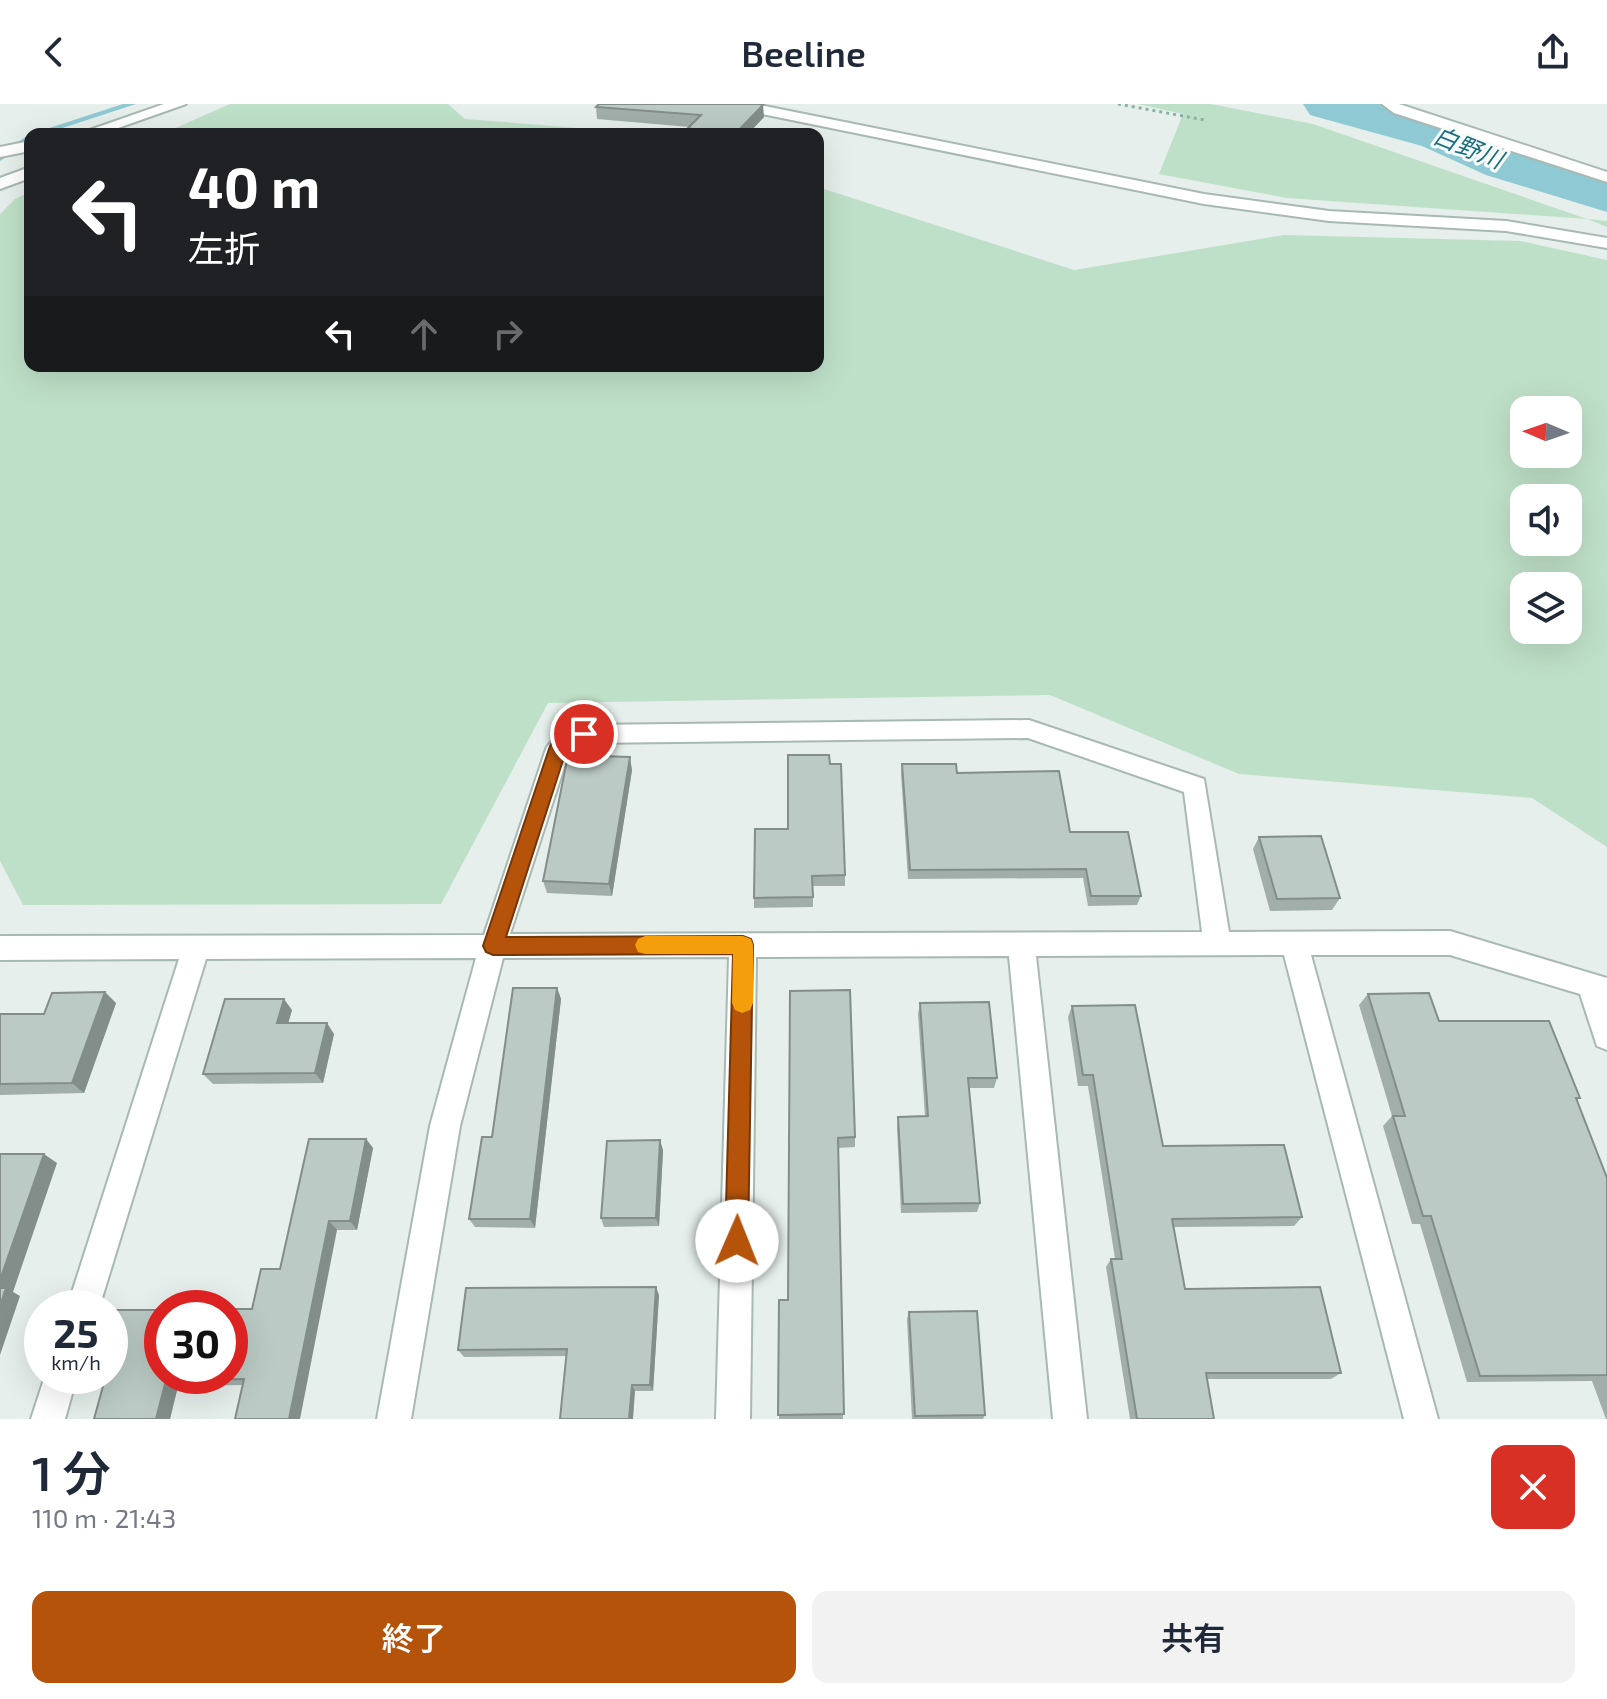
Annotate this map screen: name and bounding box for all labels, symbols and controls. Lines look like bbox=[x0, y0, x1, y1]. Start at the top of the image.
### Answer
icon: back bbox=[32, 30, 76, 74]
icon: share bbox=[1531, 30, 1575, 74]
text: Beeline bbox=[741, 31, 866, 74]
water label: 白野川 bbox=[1430, 120, 1510, 175]
text: 40 m bbox=[188, 152, 320, 219]
icon: left bbox=[56, 160, 160, 264]
text: 左折 bbox=[188, 226, 260, 269]
icon: left bbox=[318, 312, 362, 356]
icon: ahead bbox=[402, 312, 446, 356]
icon: right bbox=[486, 312, 530, 356]
north arrow bbox=[1510, 396, 1582, 468]
map controls bbox=[1510, 396, 1582, 644]
button: sound bbox=[1510, 484, 1582, 556]
button: layers bbox=[1510, 572, 1582, 644]
pin bbox=[550, 700, 618, 768]
icon: arrive bbox=[562, 712, 606, 756]
position arrow bbox=[695, 1199, 779, 1283]
speed limit sign: 30 bbox=[144, 1290, 248, 1394]
text: 25 bbox=[53, 1308, 99, 1356]
text: km/h bbox=[51, 1350, 101, 1374]
text: 1 分 bbox=[32, 1443, 111, 1501]
button: close bbox=[1491, 1445, 1575, 1529]
text: 110 m · 21:43 bbox=[32, 1502, 176, 1533]
button: 終了 bbox=[32, 1591, 796, 1683]
button: 共有 bbox=[812, 1591, 1575, 1683]

